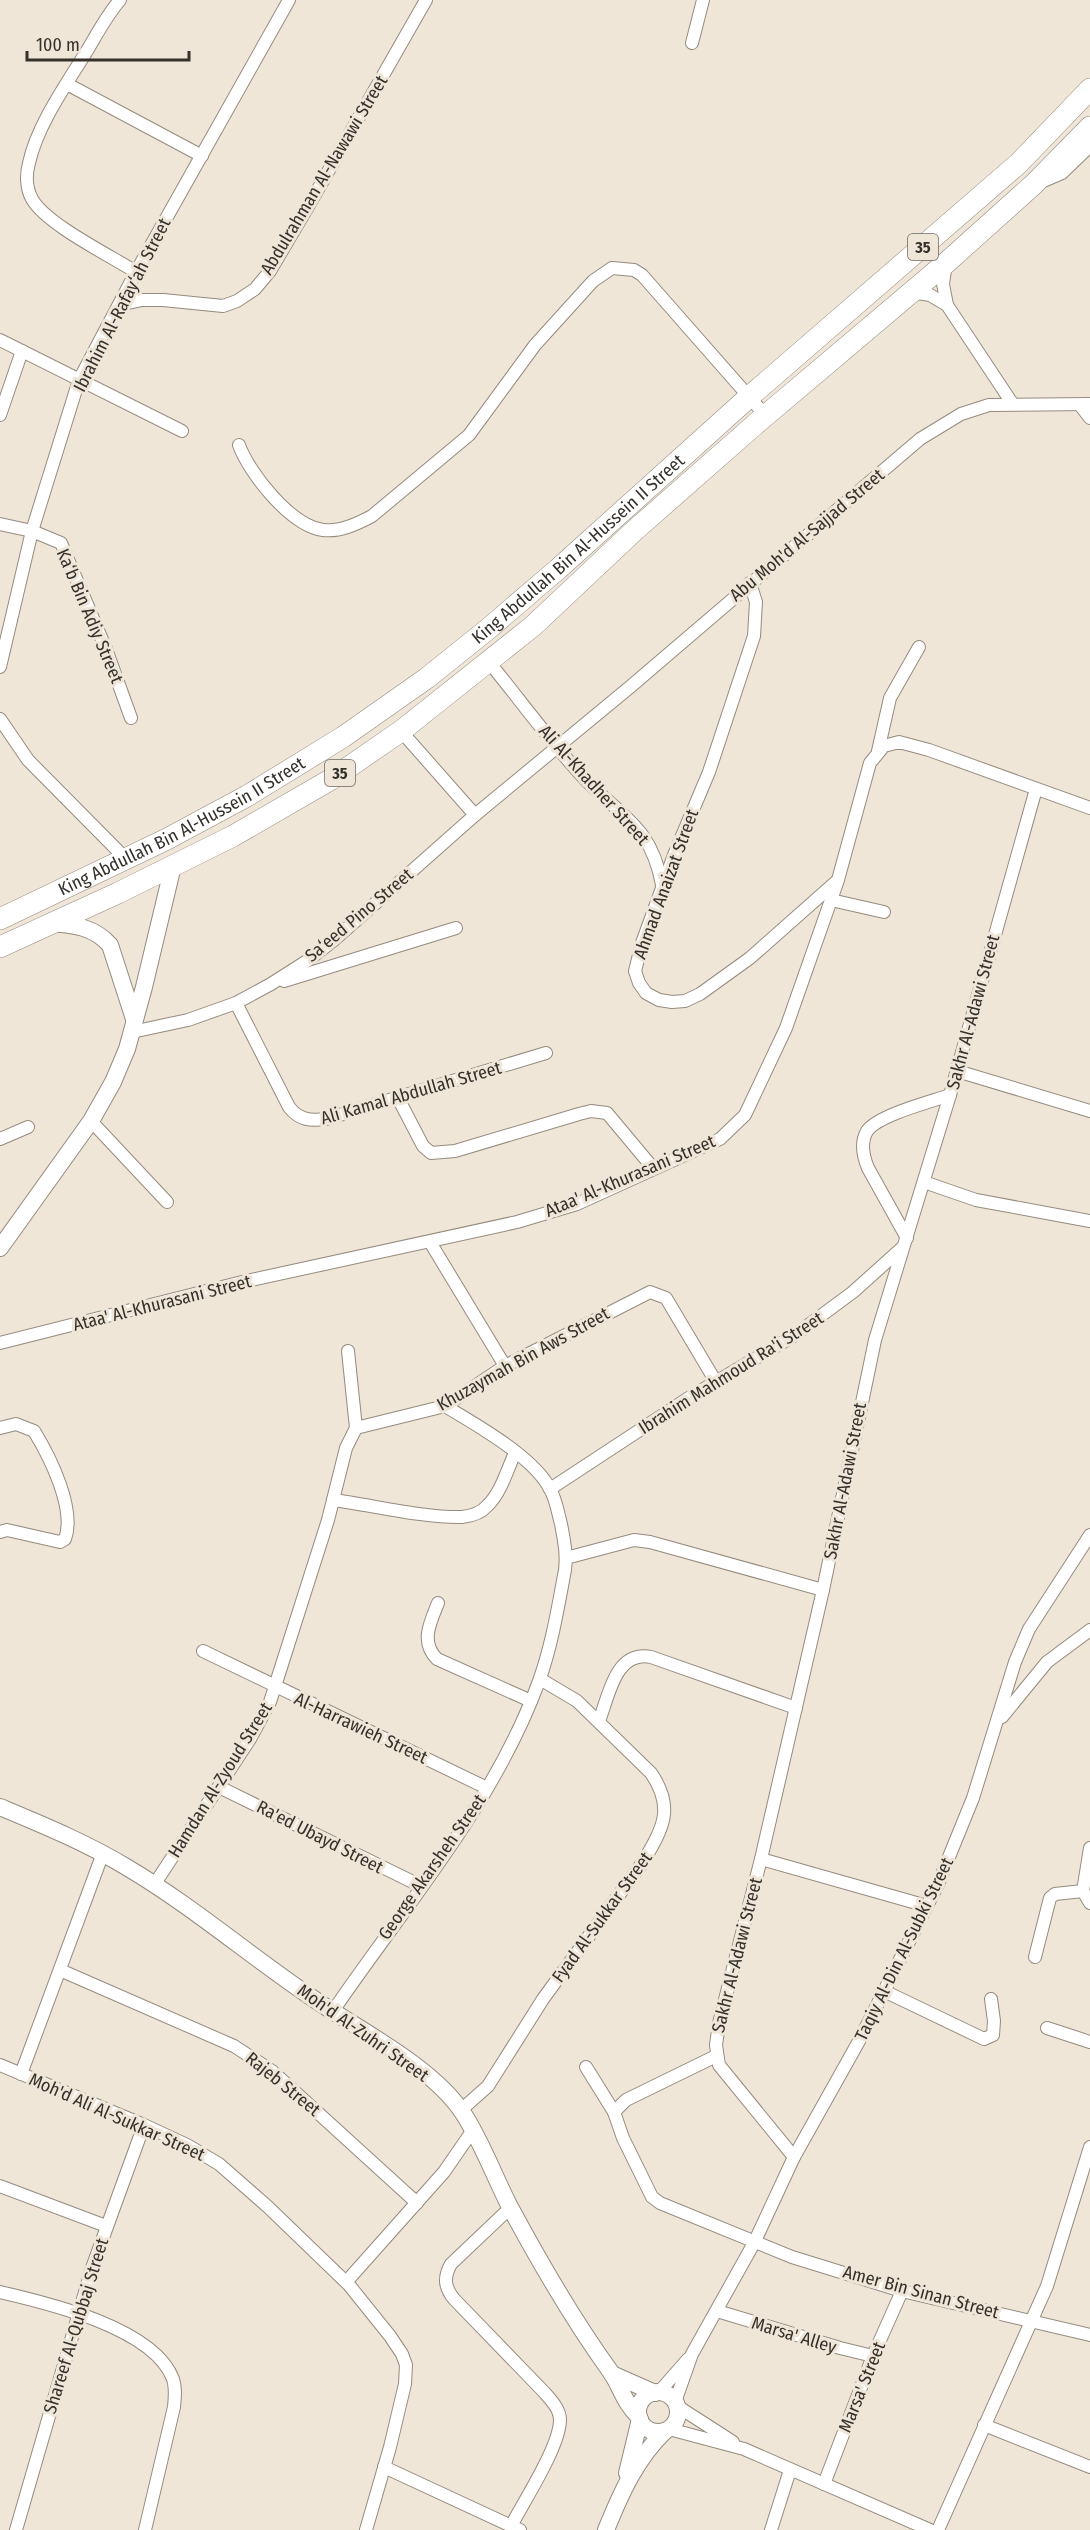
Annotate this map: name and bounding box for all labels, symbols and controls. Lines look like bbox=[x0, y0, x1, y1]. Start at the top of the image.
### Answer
scale bar bbox=[27, 24, 189, 62]
text: 100 m bbox=[36, 34, 80, 56]
street label: Abdulrahman Al-Nawawi Street bbox=[256, 71, 392, 279]
street label: Ibrahim Al-Rafay‘ah Street bbox=[69, 214, 175, 396]
road number: 35 bbox=[908, 234, 938, 260]
street label: King Abdullah Bin Al-Hussein II Street bbox=[467, 450, 689, 649]
street label: Abu Moh'd Al-Sajjad Street bbox=[725, 464, 889, 606]
street label: Ka‘b Bin Adiy Street bbox=[52, 545, 128, 687]
street label: Ali Al-Khadher Street bbox=[534, 720, 654, 850]
street label: King Abdullah Bin Al-Hussein II Street bbox=[55, 752, 309, 900]
road number: 35 bbox=[325, 760, 355, 786]
street label: Ahmad Anaizat Street bbox=[629, 806, 703, 962]
street label: Sa‘eed Pino Street bbox=[300, 863, 418, 967]
street label: Sakhr Al-Adawi Street bbox=[942, 932, 1004, 1092]
street label: Ali Kamal Abdullah Street bbox=[318, 1057, 504, 1129]
street label: Ataa' Al-Khurasani Street bbox=[542, 1130, 719, 1222]
street label: Ataa' Al-Khurasani Street bbox=[71, 1270, 253, 1336]
street label: Khuzaymah Bin Aws Street bbox=[433, 1302, 613, 1416]
street label: Ibrahim Mahmoud Ra'i Street bbox=[635, 1307, 827, 1439]
street label: Sakhr Al-Adawi Street bbox=[819, 1401, 871, 1561]
street label: Al-Harrawieh Street bbox=[291, 1688, 431, 1769]
street label: Hamdan Al-Zyoud Street bbox=[163, 1698, 277, 1862]
street label: George Akarsheh Street bbox=[374, 1790, 491, 1944]
street label: Ra'ed Ubayd Street bbox=[253, 1796, 387, 1878]
street label: Fyad Al-Sukkar Street bbox=[547, 1847, 657, 1987]
street label: Taqiy Al-Din Al-Subki Street bbox=[850, 1854, 958, 2044]
street label: Sakhr Al-Adawi Street bbox=[707, 1875, 767, 2035]
street label: Moh'd Al-Zuhri Street bbox=[293, 1979, 433, 2087]
street label: Rajeb Street bbox=[241, 2047, 325, 2121]
street label: Moh'd Ali Al-Sukkar Street bbox=[26, 2068, 208, 2166]
street label: Shareef Al-Qubbaj Street bbox=[39, 2235, 113, 2417]
street label: Amer Bin Sinan Street bbox=[841, 2261, 1001, 2323]
street label: Marsa' Alley bbox=[749, 2312, 839, 2358]
street label: Marsa' Street bbox=[834, 2338, 890, 2436]

